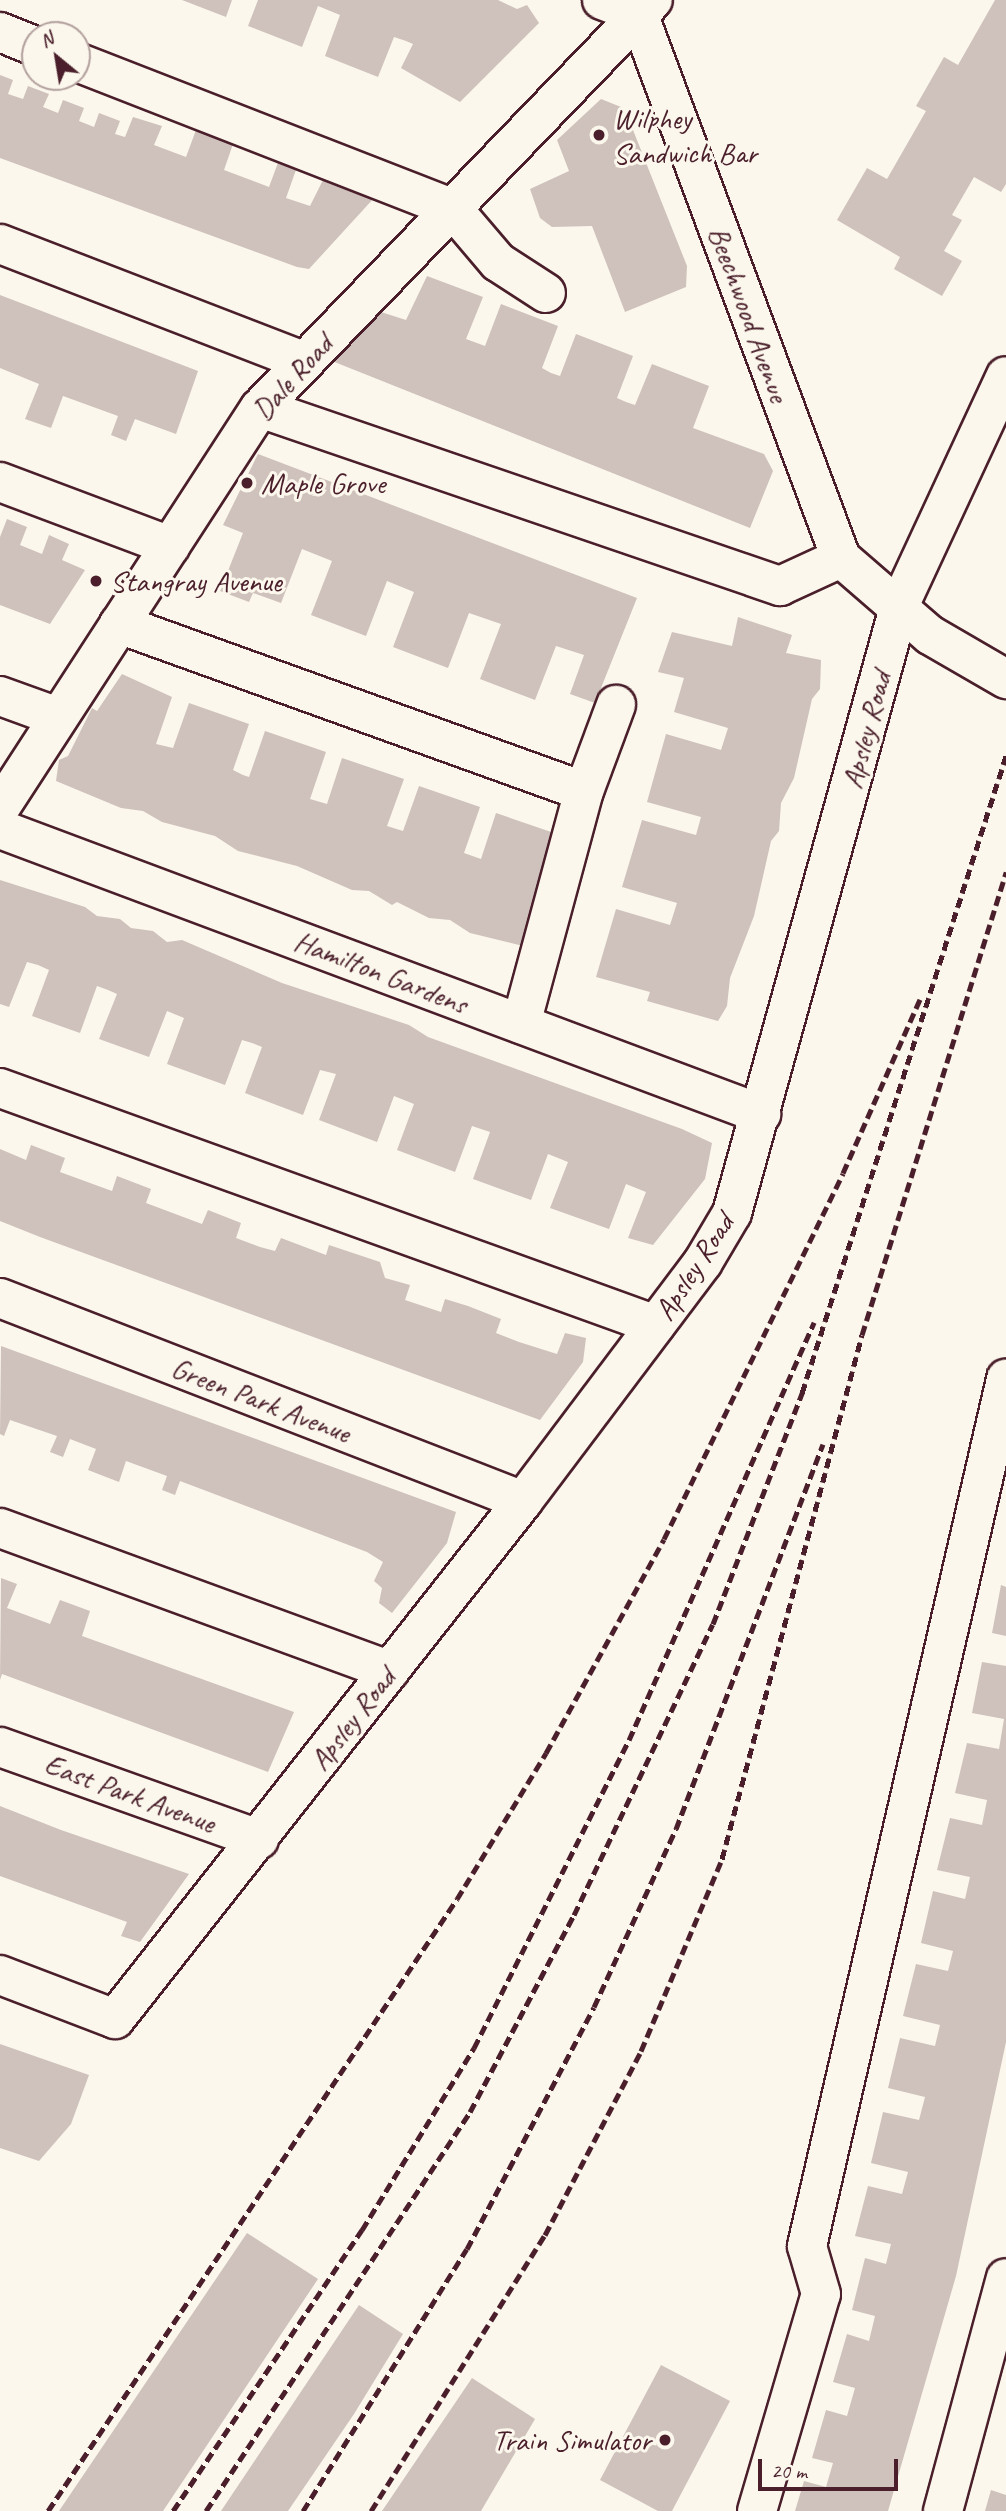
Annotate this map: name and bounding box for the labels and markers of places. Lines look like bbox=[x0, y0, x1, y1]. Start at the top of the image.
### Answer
place label: Wilphey Sandwich Bar bbox=[613, 100, 758, 170]
marker: Wilphey Sandwich Bar bbox=[591, 127, 607, 143]
place label: Maple Grove bbox=[261, 465, 385, 501]
marker: Maple Grove bbox=[239, 475, 255, 491]
place label: Stangray Avenue bbox=[110, 563, 282, 599]
marker: Stangray Avenue bbox=[88, 573, 104, 589]
place label: Train Simulator bbox=[492, 2422, 651, 2458]
marker: Train Simulator bbox=[657, 2432, 673, 2448]

